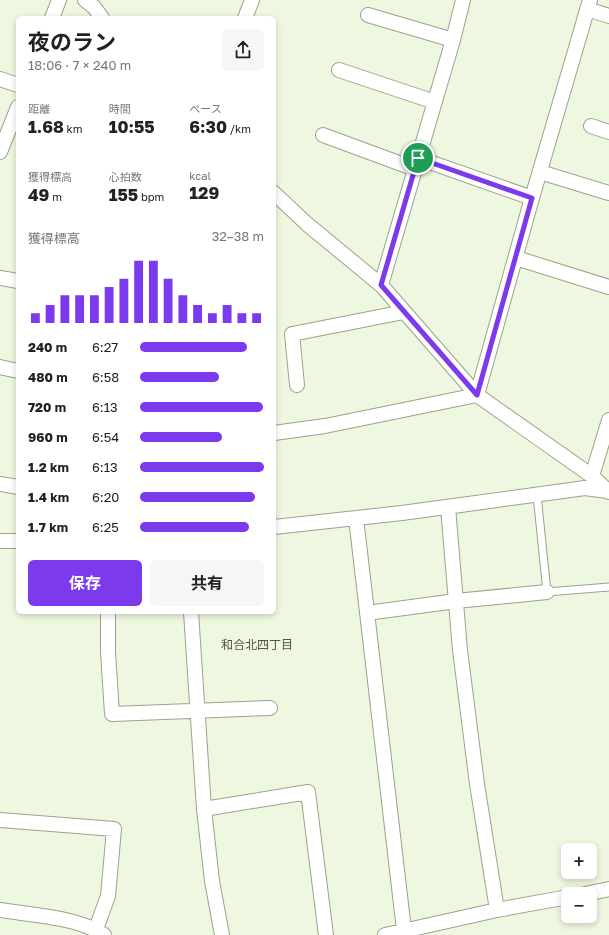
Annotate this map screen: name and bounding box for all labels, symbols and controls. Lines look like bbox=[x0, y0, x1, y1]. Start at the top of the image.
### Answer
text: 夜のラン bbox=[28, 28, 116, 55]
button: share bbox=[222, 29, 264, 71]
text: 18:06 · 7 × 240 m bbox=[28, 57, 131, 73]
text: 距離 bbox=[28, 102, 50, 115]
text: 時間 bbox=[109, 102, 131, 115]
text: ペース bbox=[189, 102, 222, 115]
text: 1.68 bbox=[28, 116, 64, 137]
text: 10:55 bbox=[109, 116, 155, 137]
text: 6:30 bbox=[189, 116, 227, 137]
text: km bbox=[64, 122, 83, 135]
text: /km bbox=[227, 122, 251, 135]
pin bbox=[401, 141, 435, 175]
icon: arrive bbox=[407, 147, 429, 169]
text: kcal bbox=[189, 169, 211, 182]
text: 獲得標高 bbox=[28, 170, 72, 183]
text: 心拍数 bbox=[109, 170, 142, 183]
text: 129 bbox=[189, 182, 219, 203]
text: 49 bbox=[28, 184, 49, 205]
text: 155 bbox=[109, 184, 138, 205]
text: m bbox=[49, 190, 62, 203]
text: bpm bbox=[138, 190, 164, 203]
text: 32–38 m bbox=[212, 228, 264, 244]
text: 獲得標高 bbox=[28, 230, 80, 246]
text: 240 m bbox=[28, 339, 67, 355]
text: 6:27 bbox=[92, 339, 118, 355]
text: 480 m bbox=[28, 369, 68, 385]
text: 6:58 bbox=[92, 369, 119, 385]
text: 720 m bbox=[28, 399, 66, 415]
text: 6:13 bbox=[92, 399, 118, 415]
text: 960 m bbox=[28, 429, 68, 445]
text: 6:54 bbox=[92, 429, 119, 445]
text: 1.2 km bbox=[28, 459, 69, 475]
text: 6:13 bbox=[92, 459, 118, 475]
text: 1.4 km bbox=[28, 489, 69, 505]
text: 6:20 bbox=[92, 489, 119, 505]
text: 1.7 km bbox=[28, 519, 68, 535]
text: 6:25 bbox=[92, 519, 119, 535]
button: 保存 bbox=[28, 560, 142, 606]
button: 共有 bbox=[150, 560, 264, 606]
district label: 和合北四丁目 bbox=[221, 637, 293, 652]
map controls bbox=[561, 843, 597, 923]
button: + bbox=[561, 843, 597, 879]
button: − bbox=[561, 887, 597, 923]

